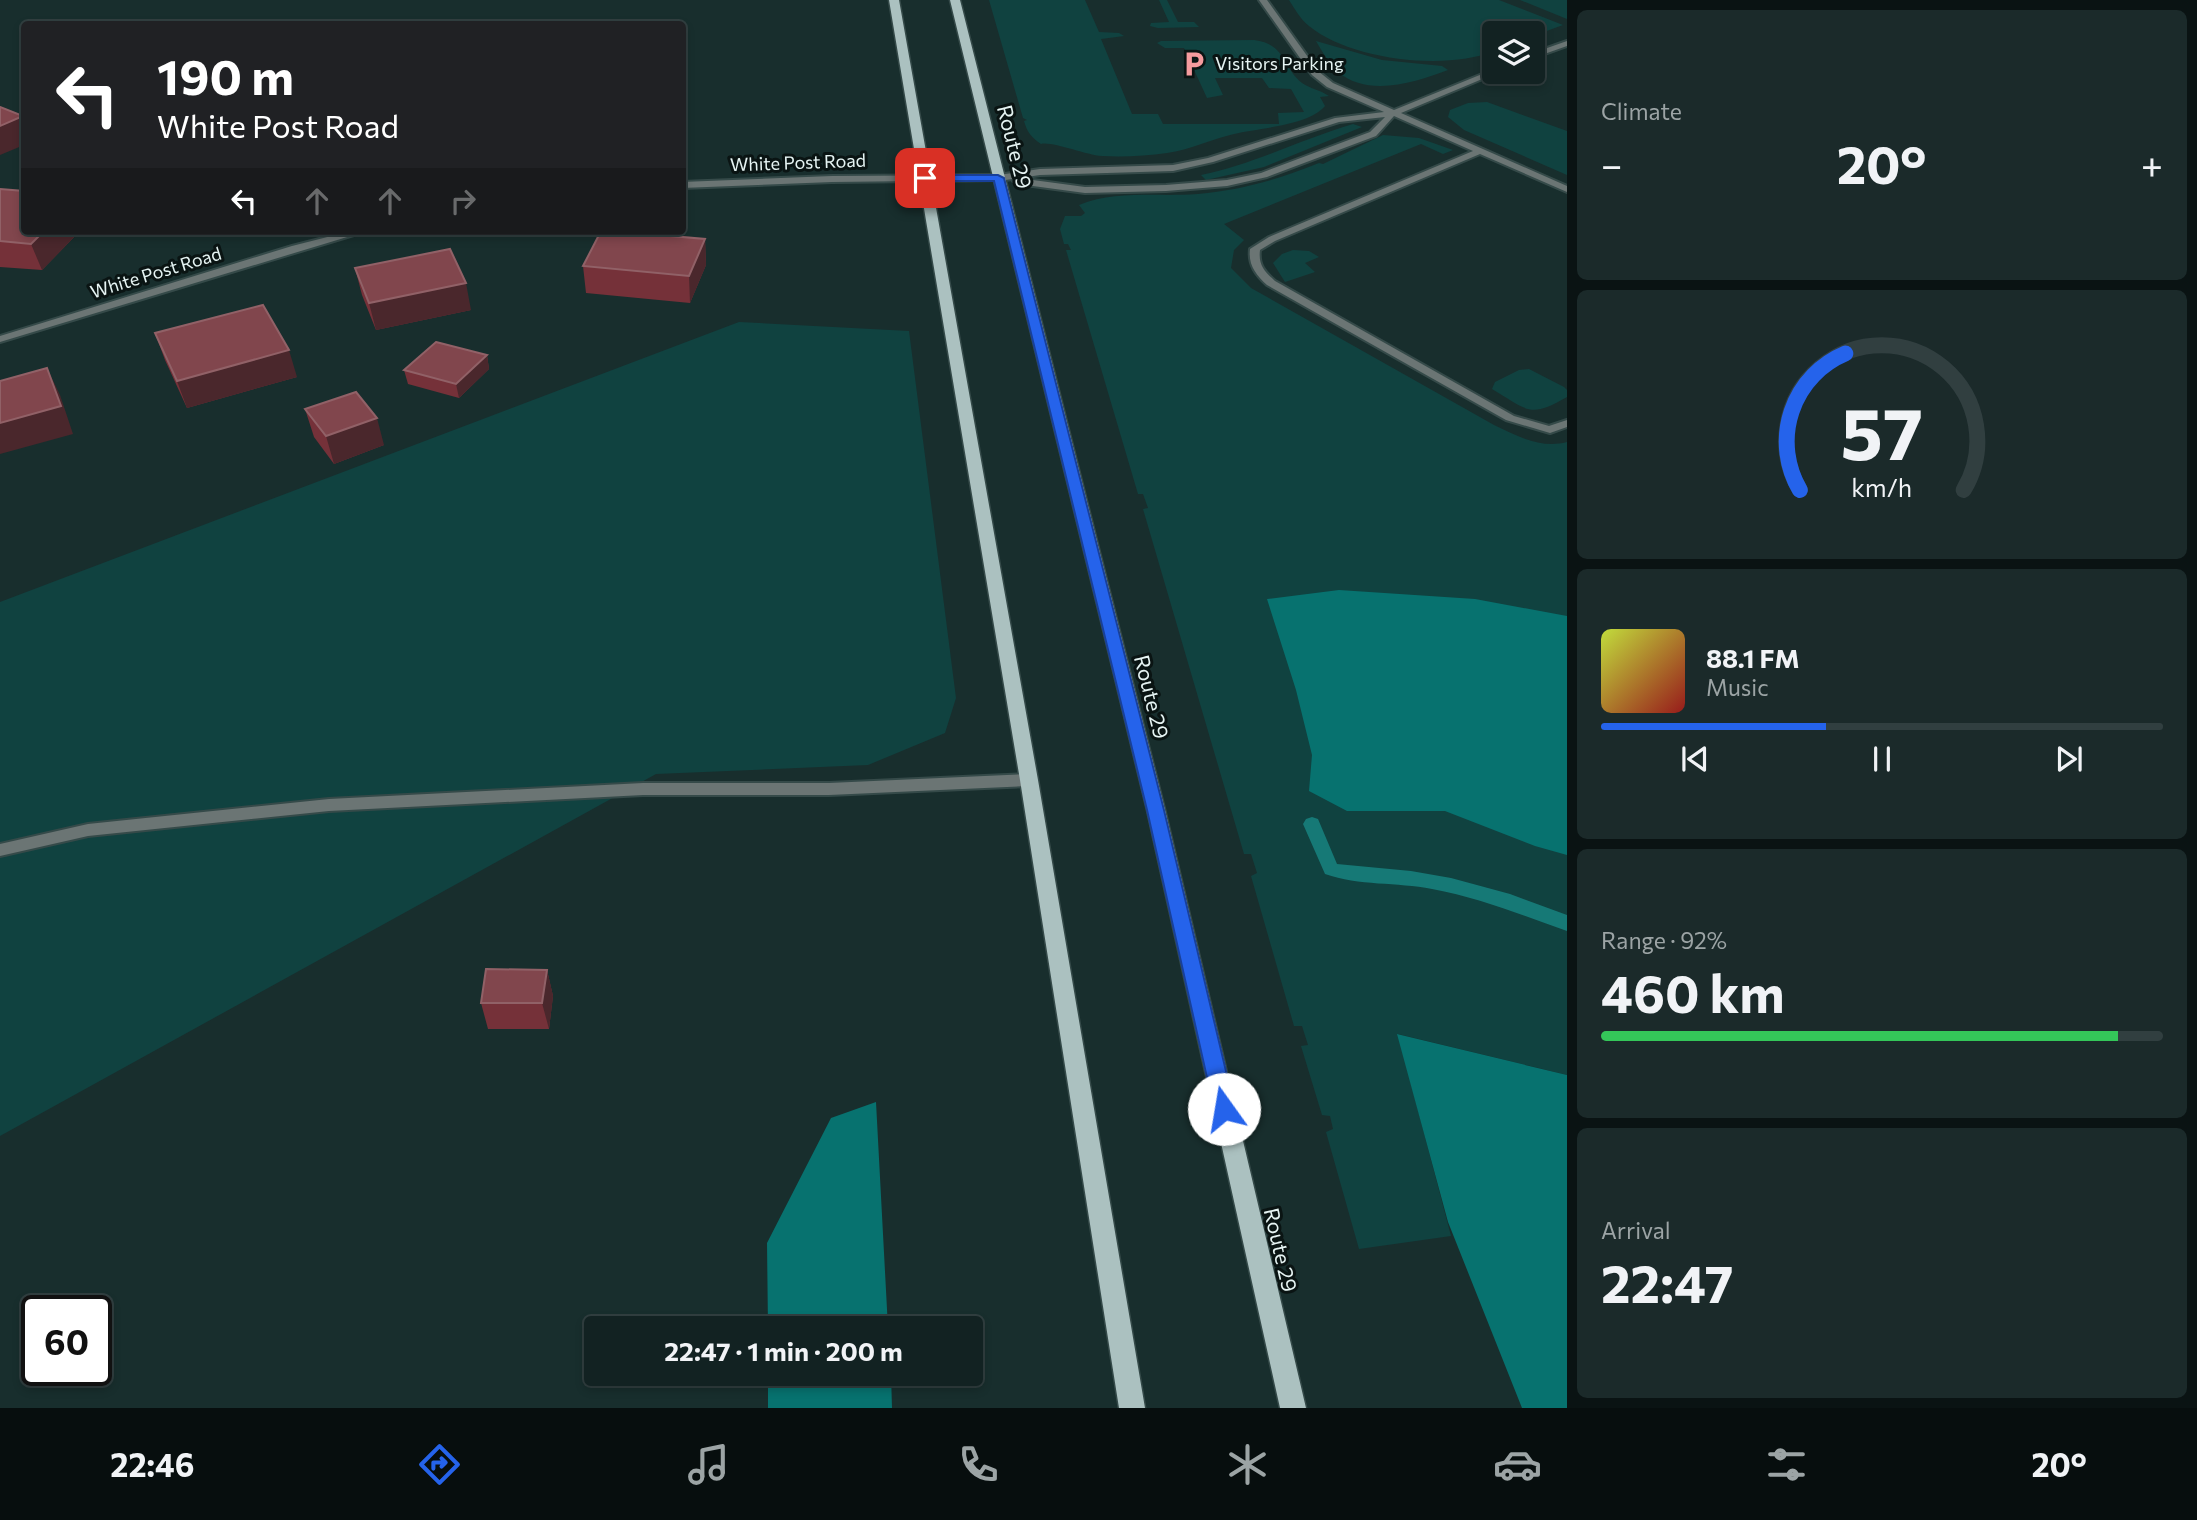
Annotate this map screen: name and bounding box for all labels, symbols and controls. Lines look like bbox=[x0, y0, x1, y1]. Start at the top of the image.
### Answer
map controls bbox=[1482, 21, 1545, 84]
button: layers bbox=[1482, 21, 1545, 84]
text: 190 m bbox=[157, 45, 294, 105]
icon: left bbox=[42, 49, 133, 140]
parking icon: Visitors Parking bbox=[1179, 49, 1209, 79]
place label: Visitors Parking bbox=[1215, 52, 1344, 74]
text: Climate bbox=[1601, 97, 1682, 125]
street label: Route 29 bbox=[993, 102, 1038, 191]
text: White Post Road bbox=[157, 105, 399, 145]
text: 20° bbox=[1837, 131, 1927, 195]
text: − bbox=[1601, 140, 1623, 187]
text: + bbox=[2141, 140, 2163, 187]
pin bbox=[895, 148, 955, 208]
street label: White Post Road bbox=[730, 149, 866, 175]
icon: arrive bbox=[906, 159, 944, 197]
icon: left bbox=[225, 182, 263, 220]
icon: ahead bbox=[298, 182, 336, 220]
icon: ahead bbox=[371, 182, 409, 220]
icon: right bbox=[444, 182, 482, 220]
street label: White Post Road bbox=[87, 242, 224, 302]
text: 57 bbox=[1841, 387, 1923, 476]
text: km/h bbox=[1852, 472, 1912, 502]
text: 88.1 FM bbox=[1706, 642, 1800, 673]
street label: Route 29 bbox=[1130, 652, 1175, 741]
text: Music bbox=[1706, 673, 1769, 701]
icon: previous bbox=[1676, 740, 1714, 778]
icon: pause bbox=[1863, 740, 1901, 778]
icon: next bbox=[2050, 740, 2088, 778]
text: Range · 92% bbox=[1601, 926, 1727, 954]
text: 460 km bbox=[1601, 960, 1785, 1024]
position arrow bbox=[1187, 1072, 1261, 1146]
street label: Route 29 bbox=[1260, 1205, 1303, 1294]
text: Arrival bbox=[1601, 1216, 1671, 1244]
text: 22:47 bbox=[1601, 1250, 1733, 1314]
speed limit sign: 60 bbox=[21, 1295, 112, 1386]
text: 22:47 · 1 min · 200 m bbox=[664, 1335, 903, 1366]
icon: directions bbox=[415, 1440, 464, 1489]
icon: music bbox=[684, 1440, 733, 1489]
icon: phone bbox=[954, 1440, 1003, 1489]
icon: climate bbox=[1223, 1440, 1272, 1489]
icon: car bbox=[1493, 1440, 1542, 1489]
icon: filters bbox=[1762, 1440, 1811, 1489]
text: 22:46 bbox=[110, 1444, 194, 1484]
text: 20° bbox=[2031, 1444, 2087, 1484]

